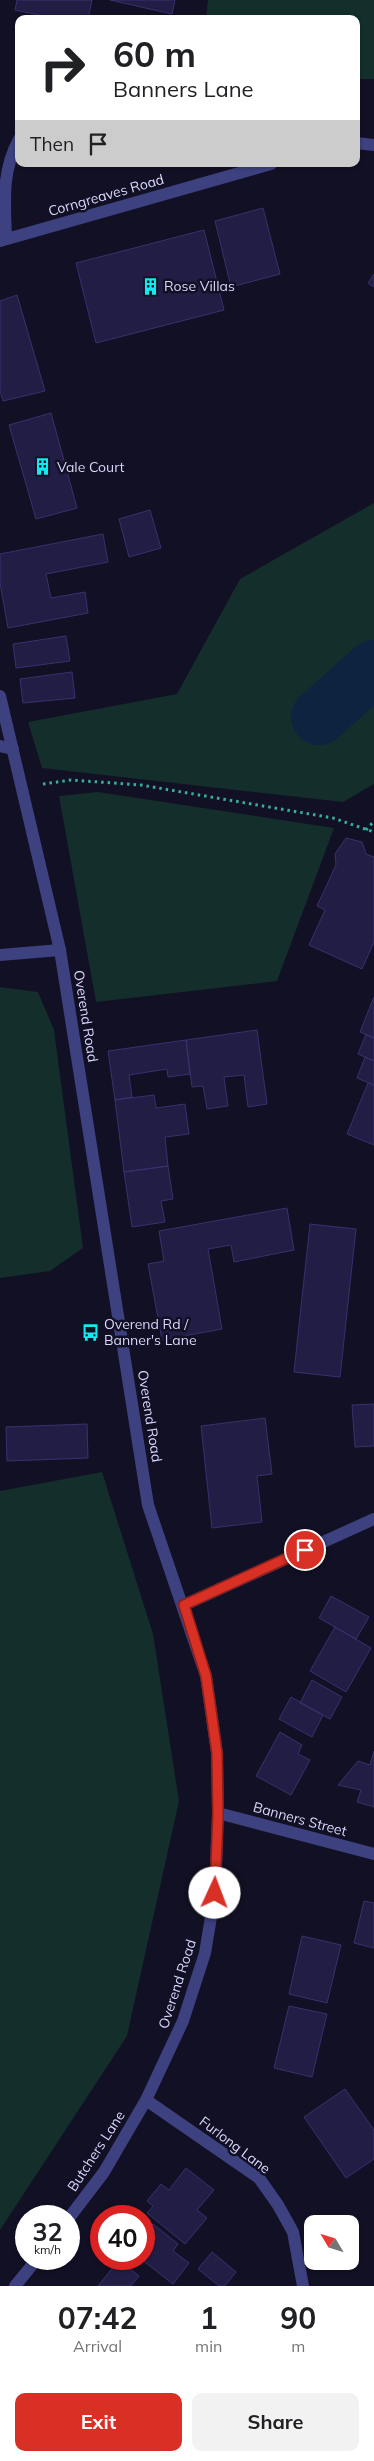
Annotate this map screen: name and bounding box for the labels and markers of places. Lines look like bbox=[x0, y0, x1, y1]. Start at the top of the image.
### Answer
building icon: Rose Villas bbox=[140, 276, 160, 296]
place label: Rose Villas bbox=[164, 277, 235, 295]
building icon: Vale Court bbox=[33, 457, 53, 477]
place label: Vale Court bbox=[57, 458, 125, 476]
place label: Overend Rd / Banner's Lane bbox=[104, 1315, 197, 1349]
bus stop icon: Overend Rd / Banner's Lane bbox=[80, 1322, 100, 1342]
pin bbox=[284, 1529, 326, 1571]

